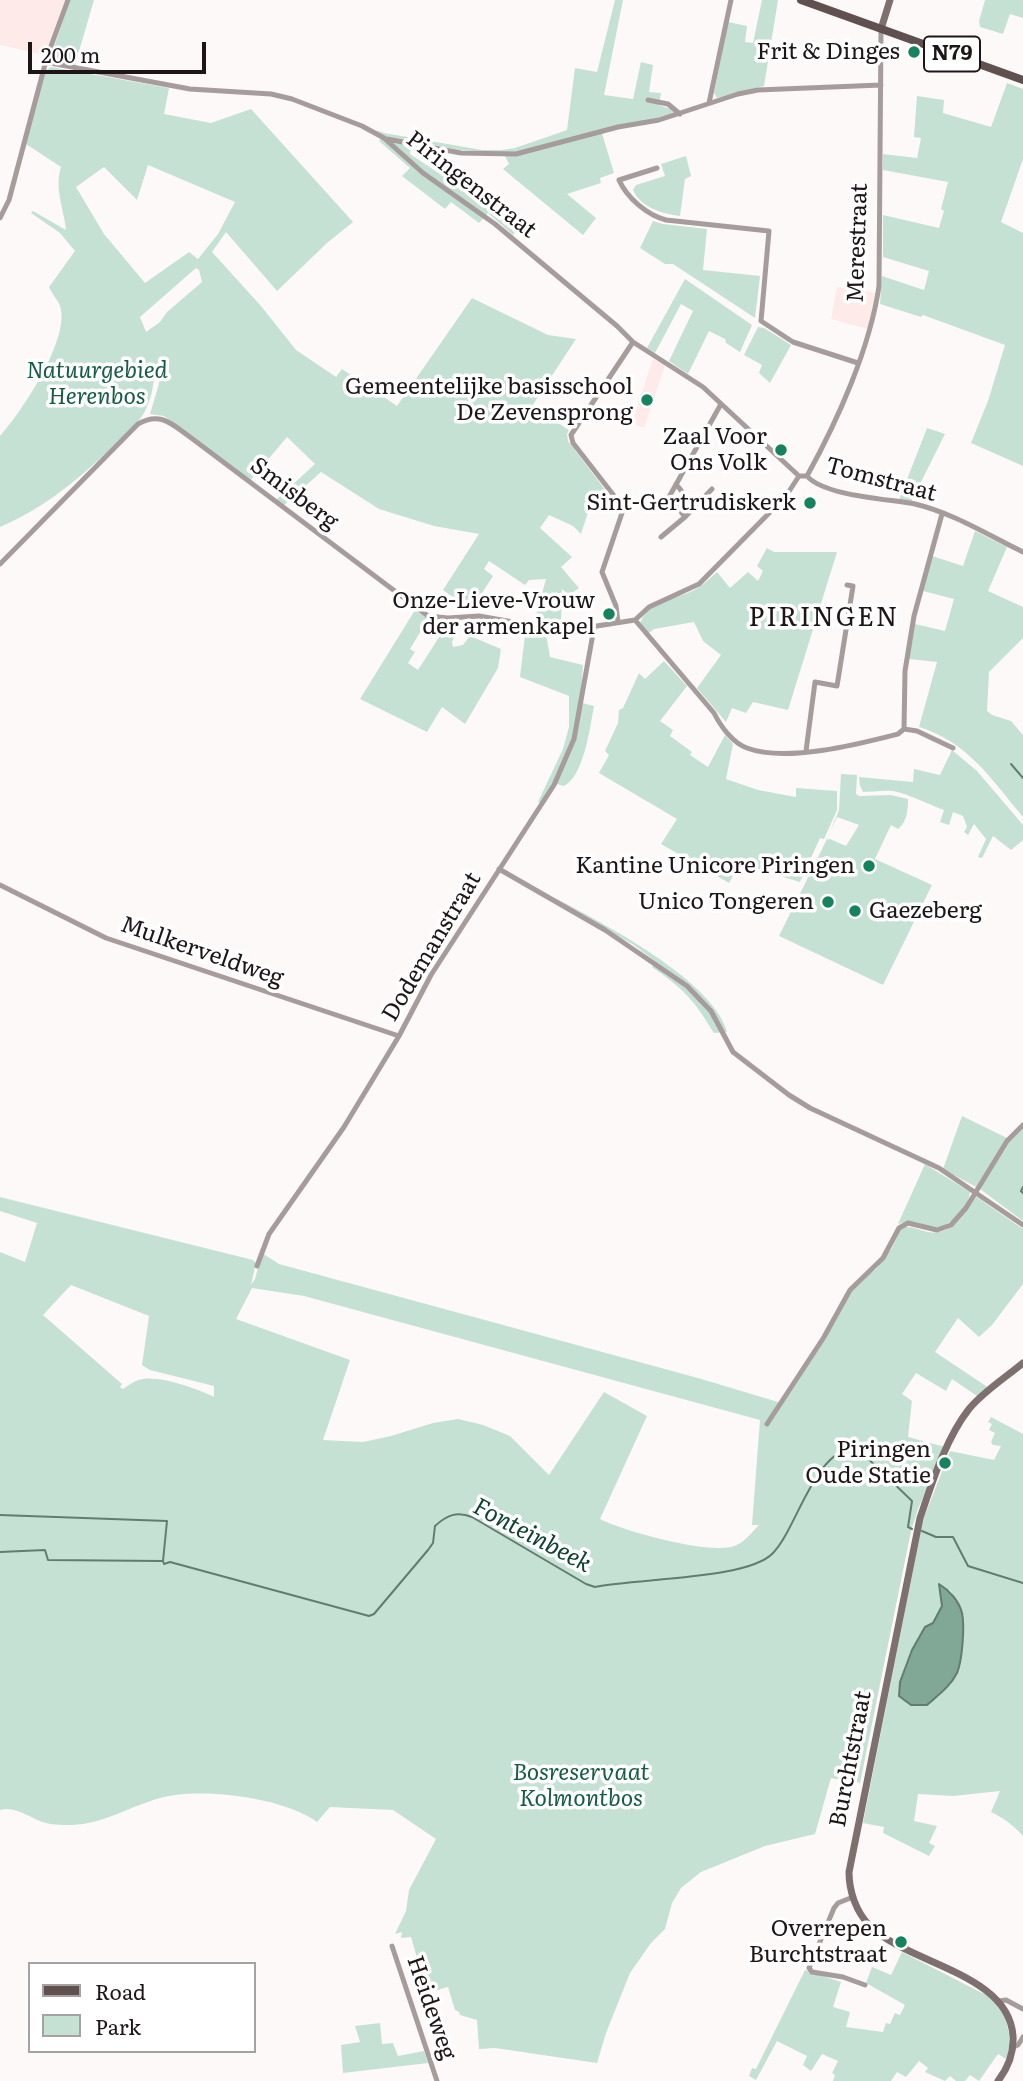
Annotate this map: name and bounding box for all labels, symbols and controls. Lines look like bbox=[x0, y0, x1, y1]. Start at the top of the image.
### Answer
scale bar bbox=[32, 28, 210, 72]
road number: N79 bbox=[924, 36, 980, 72]
text: 200 m bbox=[41, 38, 101, 69]
place label: Frit & Dinges bbox=[756, 38, 900, 66]
marker: Frit & Dinges bbox=[906, 44, 922, 60]
street label: Piringenstraat bbox=[400, 126, 542, 244]
street label: Merestraat bbox=[842, 183, 874, 303]
park label: Natuurgebied Herenbos bbox=[26, 357, 168, 411]
place label: Gemeentelijke basisschool De Zevensprong bbox=[345, 373, 633, 427]
marker: Gemeentelijke basisschool De Zevensprong bbox=[639, 392, 655, 408]
place label: Zaal Voor Ons Volk bbox=[662, 423, 767, 477]
marker: Zaal Voor Ons Volk bbox=[773, 442, 789, 458]
street label: Smisberg bbox=[245, 452, 343, 536]
street label: Tomstraat bbox=[822, 452, 940, 508]
place label: Sint-Gertrudiskerk bbox=[586, 489, 796, 517]
marker: Sint-Gertrudiskerk bbox=[802, 495, 818, 511]
place label: Onze-Lieve-Vrouw der armenkapel bbox=[392, 587, 595, 641]
district label: PIRINGEN bbox=[749, 602, 899, 634]
marker: Onze-Lieve-Vrouw der armenkapel bbox=[601, 606, 617, 622]
place label: Kantine Unicore Piringen bbox=[575, 852, 855, 880]
marker: Kantine Unicore Piringen bbox=[861, 858, 877, 874]
street label: Dodemanstraat bbox=[377, 867, 487, 1027]
place label: Unico Tongeren bbox=[638, 888, 814, 916]
marker: Unico Tongeren bbox=[820, 894, 836, 910]
place label: Gaezeberg bbox=[869, 897, 982, 925]
marker: Gaezeberg bbox=[847, 903, 863, 919]
street label: Mulkerveldweg bbox=[117, 911, 287, 993]
place label: Piringen Oude Statie bbox=[805, 1436, 931, 1490]
marker: Piringen Oude Statie bbox=[937, 1455, 953, 1471]
water label: Fonteinbeek bbox=[468, 1493, 596, 1579]
street label: Burchtstraat bbox=[824, 1688, 878, 1830]
park label: Bosreservaat Kolmontbos bbox=[513, 1759, 649, 1813]
place label: Overrepen Burchtstraat bbox=[749, 1915, 887, 1969]
marker: Overrepen Burchtstraat bbox=[893, 1934, 909, 1950]
street label: Heideweg bbox=[400, 1952, 462, 2064]
legend bbox=[28, 1962, 256, 2053]
text: Road bbox=[95, 1975, 146, 2006]
text: Park bbox=[95, 2010, 141, 2041]

